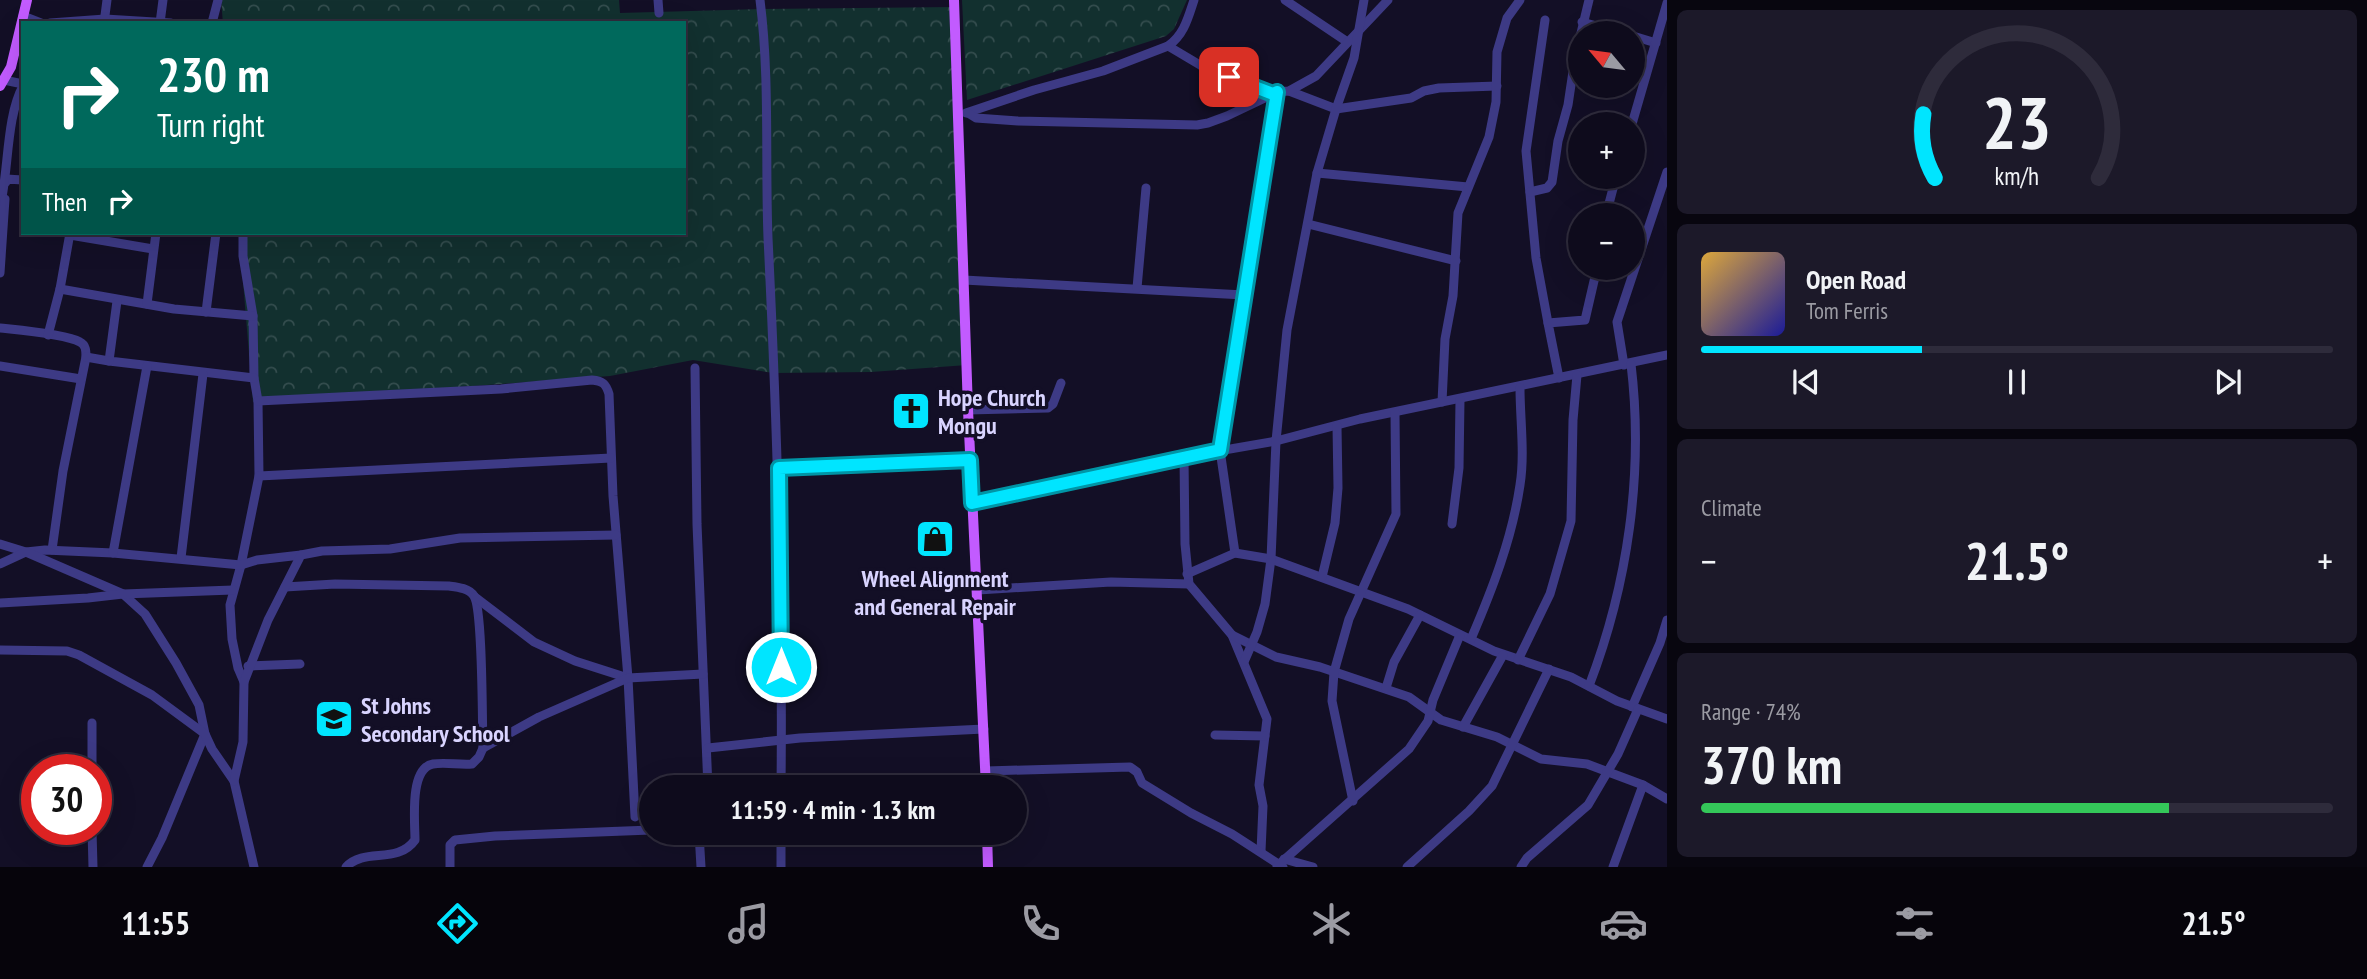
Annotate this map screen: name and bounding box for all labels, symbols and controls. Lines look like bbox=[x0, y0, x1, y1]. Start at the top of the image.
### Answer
north arrow bbox=[1568, 21, 1645, 98]
map controls bbox=[1568, 21, 1645, 280]
text: 230 m bbox=[157, 42, 270, 106]
pin bbox=[1199, 47, 1259, 107]
icon: right bbox=[42, 49, 133, 140]
icon: arrive bbox=[1210, 58, 1248, 96]
text: 23 bbox=[1982, 75, 2052, 169]
text: Turn right bbox=[157, 104, 265, 146]
button: + bbox=[1568, 112, 1645, 189]
text: km/h bbox=[1995, 160, 2039, 192]
icon: right bbox=[101, 182, 139, 220]
text: Then bbox=[42, 185, 87, 218]
button: − bbox=[1568, 203, 1645, 280]
text: Open Road bbox=[1806, 263, 1906, 296]
text: Tom Ferris bbox=[1806, 296, 1888, 325]
icon: previous bbox=[1787, 363, 1825, 401]
icon: pause bbox=[1998, 363, 2036, 401]
icon: next bbox=[2209, 363, 2247, 401]
place label: Hope Church Mongu bbox=[938, 382, 1046, 441]
church icon: Hope Church Mongu bbox=[890, 390, 932, 432]
text: Climate bbox=[1701, 493, 1762, 522]
shop icon: Wheel Alignment and General Repair bbox=[914, 518, 956, 560]
text: 21.5° bbox=[1965, 527, 2069, 594]
text: − bbox=[1701, 536, 1717, 585]
text: + bbox=[2317, 536, 2333, 585]
place label: Wheel Alignment and General Repair bbox=[854, 563, 1017, 622]
position arrow bbox=[744, 630, 818, 704]
place label: St Johns Secondary School bbox=[361, 690, 510, 749]
text: Range · 74% bbox=[1701, 697, 1801, 726]
school or university icon: St Johns Secondary School bbox=[313, 698, 355, 740]
text: 370 km bbox=[1701, 731, 1842, 798]
speed limit sign: 30 bbox=[21, 754, 112, 845]
text: 11:59 · 4 min · 1.3 km bbox=[731, 793, 935, 826]
icon: directions bbox=[433, 899, 482, 948]
icon: music bbox=[724, 899, 773, 948]
icon: phone bbox=[1016, 899, 1065, 948]
icon: climate bbox=[1307, 899, 1356, 948]
icon: car bbox=[1599, 899, 1648, 948]
icon: filters bbox=[1890, 899, 1939, 948]
text: 11:55 bbox=[121, 902, 190, 944]
text: 21.5° bbox=[2181, 902, 2246, 944]

